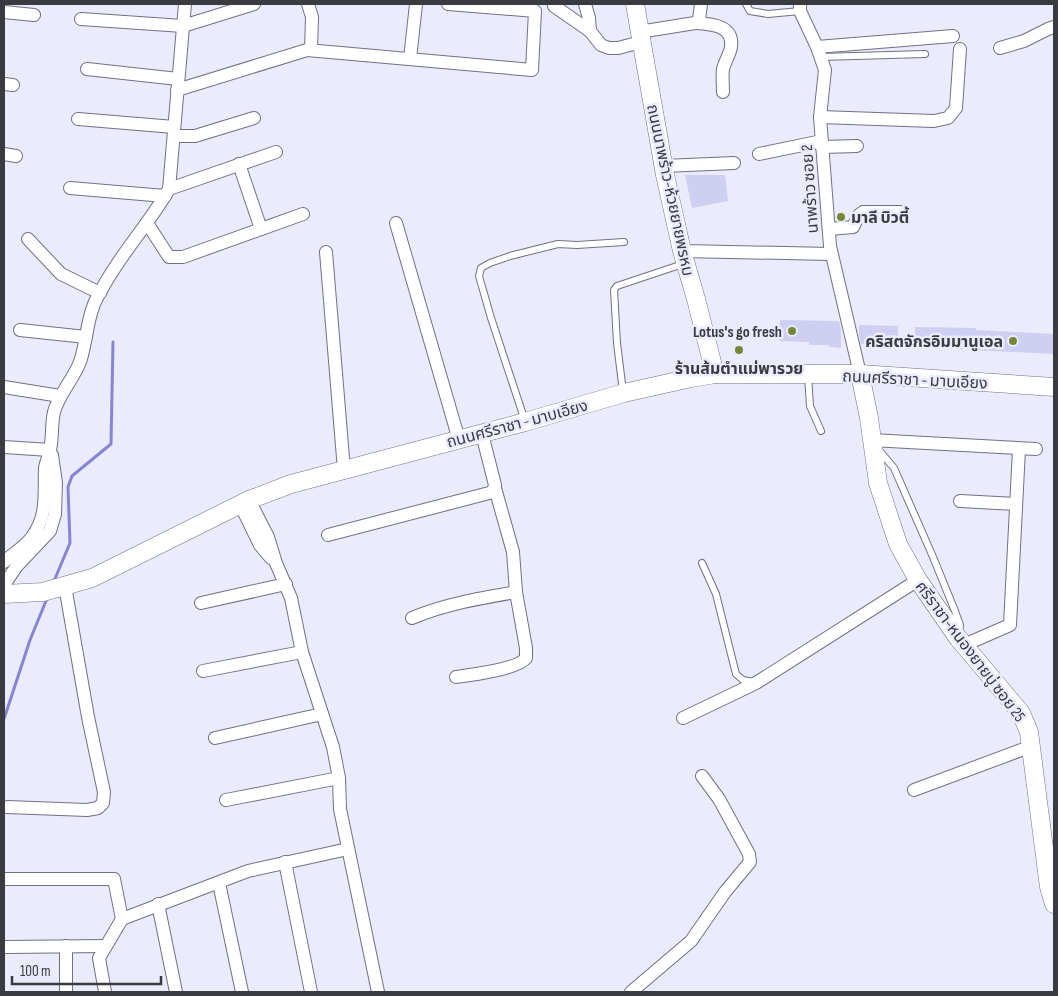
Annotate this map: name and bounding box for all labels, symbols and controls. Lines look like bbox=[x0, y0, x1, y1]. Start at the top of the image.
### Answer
street label: ถนนนาพร้าว-ห้วยยายพรหม bbox=[642, 103, 697, 278]
street label: นาพร้าว ซอย 2 bbox=[798, 144, 823, 234]
place label: มาลี บิวตี้ bbox=[851, 206, 910, 228]
marker: มาลี บิวตี้ bbox=[835, 211, 847, 223]
place label: Lotus's go fresh bbox=[693, 323, 782, 342]
marker: Lotus's go fresh bbox=[786, 325, 798, 337]
place label: คริสตจักรอิมมานูเอล bbox=[865, 333, 1003, 352]
marker: คริสตจักรอิมมานูเอล bbox=[1007, 335, 1019, 347]
marker: ร้านส้มตำแม่พารวย bbox=[733, 344, 745, 356]
place label: ร้านส้มตำแม่พารวย bbox=[675, 360, 803, 379]
street label: ถนนศรีราชา - มาบเอียง bbox=[842, 367, 988, 394]
street label: ถนนศรีราชา - มาบเอียง bbox=[445, 396, 590, 452]
street label: ศรีราชา-หนองยายบู่ ซอย 25 bbox=[911, 578, 1029, 726]
scale bar bbox=[12, 954, 161, 986]
text: 100 m bbox=[20, 962, 51, 981]

